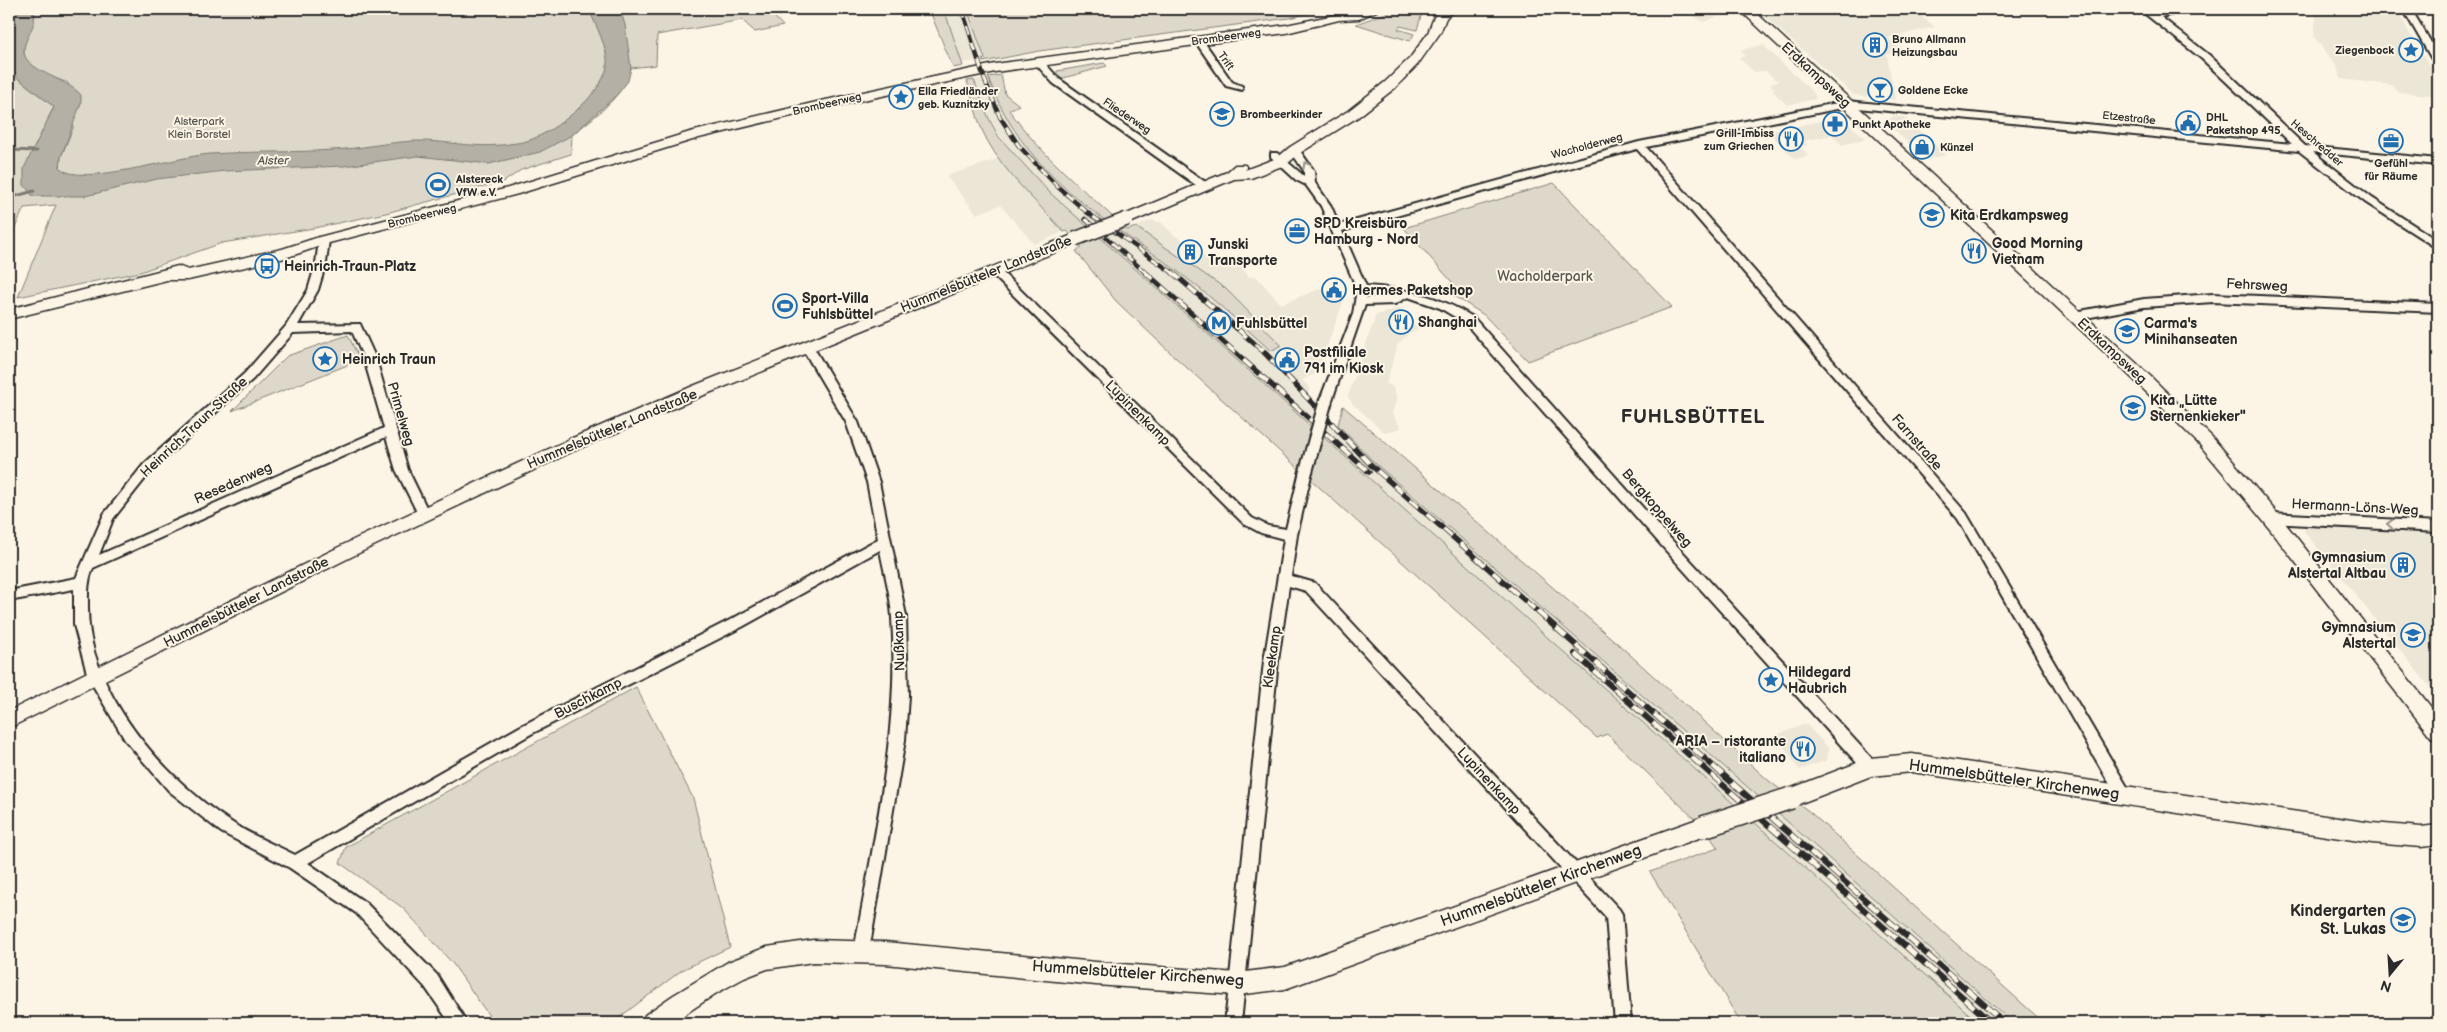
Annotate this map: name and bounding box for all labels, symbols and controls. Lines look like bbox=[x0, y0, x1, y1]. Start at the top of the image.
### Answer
street label: Brombeerweg bbox=[1190, 26, 1262, 48]
building icon: Bruno Allmann Heizungsbau bbox=[1862, 32, 1888, 58]
place label: Bruno Allmann Heizungsbau bbox=[1892, 33, 1966, 59]
place icon: Ziegenbock bbox=[2398, 37, 2424, 63]
street label: Erdkampsweg bbox=[1778, 38, 1854, 112]
place label: Ziegenbock bbox=[2335, 44, 2394, 57]
street label: Trift bbox=[1215, 49, 1237, 73]
bar icon: Goldene Ecke bbox=[1867, 77, 1893, 103]
place icon: Ella Friedländer geb. Kuznitzky bbox=[888, 84, 914, 110]
place label: Goldene Ecke bbox=[1898, 84, 1968, 97]
place label: Ella Friedländer geb. Kuznitzky bbox=[918, 85, 999, 111]
street label: Brombeerweg bbox=[791, 90, 863, 118]
street label: Fliederweg bbox=[1101, 95, 1153, 137]
school or university icon: Brombeerkinder bbox=[1209, 101, 1235, 127]
place label: Brombeerkinder bbox=[1240, 108, 1323, 121]
street label: Etzestraße bbox=[2102, 109, 2157, 127]
public building icon: DHL Paketshop 495 bbox=[2175, 110, 2201, 136]
pharmacy icon: Punkt Apotheke bbox=[1822, 111, 1848, 137]
place label: DHL Paketshop 495 bbox=[2206, 111, 2281, 137]
park label: Alsterpark Klein Borstel bbox=[168, 115, 230, 141]
street label: Heschredder bbox=[2288, 117, 2347, 170]
place label: Punkt Apotheke bbox=[1852, 118, 1931, 131]
restaurant icon: Grill-Imbiss zum Griechen bbox=[1778, 126, 1804, 152]
place label: Grill-Imbiss zum Griechen bbox=[1704, 127, 1775, 153]
office icon: Gefühl für Räume bbox=[2378, 128, 2404, 154]
street label: Wacholderweg bbox=[1550, 130, 1624, 162]
shop icon: Künzel bbox=[1909, 134, 1935, 160]
place label: Künzel bbox=[1940, 141, 1974, 154]
water label: Alster bbox=[256, 153, 290, 169]
place label: Gefühl für Räume bbox=[2364, 157, 2418, 183]
one-way arrow bbox=[1302, 161, 1312, 170]
sports icon: Alstereck VfW e.V. bbox=[425, 172, 451, 198]
place label: Alstereck VfW e.V. bbox=[455, 173, 503, 199]
street label: Brombeerweg bbox=[386, 201, 458, 231]
school or university icon: Kita Erdkampsweg bbox=[1919, 202, 1945, 228]
place label: Kita Erdkampsweg bbox=[1950, 207, 2069, 224]
place label: SPD Kreisbüro Hamburg - Nord bbox=[1314, 215, 1418, 248]
office icon: SPD Kreisbüro Hamburg - Nord bbox=[1284, 218, 1310, 244]
street label: Hummelsbütteler Landstraße bbox=[898, 232, 1074, 316]
place label: Good Morning Vietnam bbox=[1992, 235, 2083, 268]
place label: Junski Transporte bbox=[1208, 236, 1277, 269]
restaurant icon: Good Morning Vietnam bbox=[1961, 238, 1987, 264]
building icon: Junski Transporte bbox=[1177, 239, 1203, 265]
bus stop icon: Heinrich-Traun-Platz bbox=[254, 253, 280, 279]
place label: Heinrich-Traun-Platz bbox=[284, 258, 416, 275]
park label: Wacholderpark bbox=[1497, 268, 1593, 285]
street label: Fehrsweg bbox=[2226, 275, 2288, 295]
public building icon: Hermes Paketshop bbox=[1321, 277, 1347, 303]
place label: Hermes Paketshop bbox=[1352, 282, 1473, 299]
place label: Sport-Villa Fuhlsbüttel bbox=[802, 290, 873, 323]
sports icon: Sport-Villa Fuhlsbüttel bbox=[772, 293, 798, 319]
restaurant icon: Shanghai bbox=[1388, 309, 1414, 335]
metro station icon: Fuhlsbüttel bbox=[1206, 310, 1232, 336]
place label: Shanghai bbox=[1418, 314, 1477, 331]
street label: Erdkampsweg bbox=[2074, 314, 2150, 388]
place label: Fuhlsbüttel bbox=[1236, 315, 1307, 332]
place label: Carma's Minihanseaten bbox=[2144, 315, 2238, 348]
school or university icon: Carma's Minihanseaten bbox=[2114, 318, 2140, 344]
place label: Postfiliale 791 im Kiosk bbox=[1304, 344, 1384, 377]
place icon: Heinrich Traun bbox=[312, 346, 338, 372]
public building icon: Postfiliale 791 im Kiosk bbox=[1274, 347, 1300, 373]
place label: Heinrich Traun bbox=[342, 351, 436, 368]
street label: Heinrich-Traun-Straße bbox=[137, 373, 251, 481]
street label: Lupinenkamp bbox=[1102, 377, 1174, 449]
street label: Primelweg bbox=[384, 380, 418, 448]
street label: Hummelsbütteler Landstraße bbox=[524, 385, 700, 473]
place label: Kita „Lütte Sternenkieker" bbox=[2150, 392, 2246, 425]
school or university icon: Kita „Lütte Sternenkieker" bbox=[2120, 395, 2146, 421]
district label: FUHLSBÜTTEL bbox=[1621, 406, 1765, 429]
street label: Farnstraße bbox=[1888, 410, 1946, 474]
street label: Resedenweg bbox=[192, 458, 274, 508]
street label: Bergkoppelweg bbox=[1618, 465, 1696, 551]
street label: Hermann-Löns-Weg bbox=[2291, 495, 2419, 519]
one-way arrow bbox=[2385, 519, 2393, 530]
place label: Gymnasium Alstertal Altbau bbox=[2287, 549, 2386, 582]
building icon: Gymnasium Alstertal Altbau bbox=[2390, 552, 2416, 578]
street label: Hummelsbütteler Landstraße bbox=[160, 553, 332, 651]
street label: Nußkamp bbox=[889, 611, 909, 671]
place label: Gymnasium Alstertal bbox=[2321, 619, 2396, 652]
school or university icon: Gymnasium Alstertal bbox=[2400, 622, 2426, 648]
street label: Kleekamp bbox=[1259, 625, 1285, 689]
place label: Hildegard Haubrich bbox=[1788, 664, 1851, 697]
place icon: Hildegard Haubrich bbox=[1758, 667, 1784, 693]
street label: Buschkamp bbox=[551, 674, 625, 722]
place label: ARIA – ristorante italiano bbox=[1675, 733, 1786, 766]
restaurant icon: ARIA – ristorante italiano bbox=[1790, 736, 1816, 762]
street label: Lupinenkamp bbox=[1454, 744, 1524, 818]
street label: Hummelsbütteler Kirchenweg bbox=[1908, 756, 2120, 804]
street label: Hummelsbütteler Kirchenweg bbox=[1438, 841, 1644, 931]
place label: Kindergarten St. Lukas bbox=[2290, 902, 2386, 939]
school or university icon: Kindergarten St. Lukas bbox=[2390, 907, 2416, 933]
north arrow bbox=[2364, 950, 2414, 1000]
street label: Hummelsbütteler Kirchenweg bbox=[1031, 957, 1245, 991]
text: N bbox=[2379, 976, 2394, 996]

